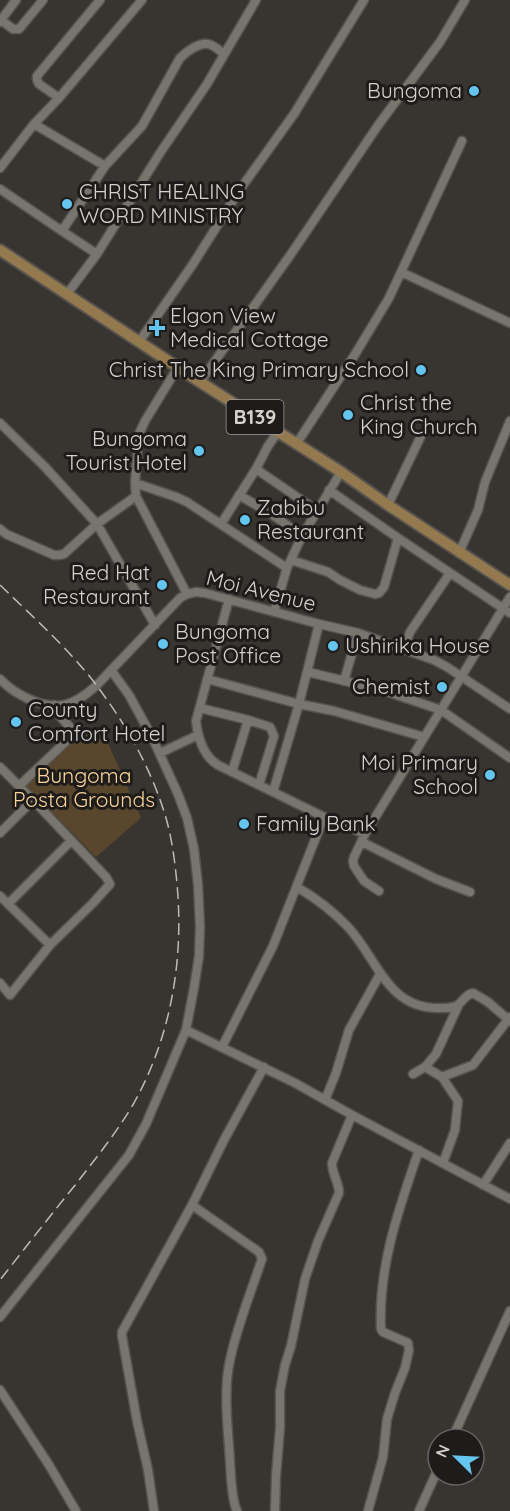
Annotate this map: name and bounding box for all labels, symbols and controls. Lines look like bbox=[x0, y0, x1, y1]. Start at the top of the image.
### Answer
place label: Bungoma bbox=[367, 77, 462, 103]
marker: Bungoma bbox=[467, 84, 481, 98]
place label: CHRIST HEALING WORD MINISTRY bbox=[79, 178, 244, 228]
marker: CHRIST HEALING WORD MINISTRY bbox=[60, 197, 74, 211]
place label: Elgon View Medical Cottage bbox=[170, 302, 329, 352]
marker: Elgon View Medical Cottage bbox=[148, 319, 166, 337]
place label: Christ The King Primary School bbox=[109, 356, 409, 382]
marker: Christ The King Primary School bbox=[414, 363, 428, 377]
place label: Christ the King Church bbox=[360, 389, 478, 439]
road number: B139 bbox=[226, 400, 284, 434]
marker: Christ the King Church bbox=[341, 408, 355, 422]
place label: Bungoma Tourist Hotel bbox=[65, 425, 187, 475]
marker: Bungoma Tourist Hotel bbox=[192, 444, 206, 458]
place label: Zabibu Restaurant bbox=[257, 494, 364, 544]
marker: Zabibu Restaurant bbox=[238, 513, 252, 527]
place label: Red Hat Restaurant bbox=[43, 559, 150, 609]
street label: Moi Avenue bbox=[204, 564, 319, 616]
marker: Red Hat Restaurant bbox=[155, 578, 169, 592]
place label: Bungoma Post Office bbox=[175, 618, 281, 668]
place label: Ushirika House bbox=[345, 632, 490, 658]
marker: Bungoma Post Office bbox=[156, 637, 170, 651]
marker: Ushirika House bbox=[326, 639, 340, 653]
place label: Chemist bbox=[352, 673, 430, 699]
marker: Chemist bbox=[435, 680, 449, 694]
place label: County Comfort Hotel bbox=[28, 696, 165, 746]
marker: County Comfort Hotel bbox=[9, 715, 23, 729]
place label: Moi Primary School bbox=[361, 749, 478, 799]
park label: Bungoma Posta Grounds bbox=[13, 762, 155, 812]
marker: Moi Primary School bbox=[483, 768, 497, 782]
place label: Family Bank bbox=[256, 810, 376, 836]
marker: Family Bank bbox=[237, 817, 251, 831]
north arrow bbox=[426, 1427, 486, 1487]
text: N bbox=[431, 1441, 454, 1460]

